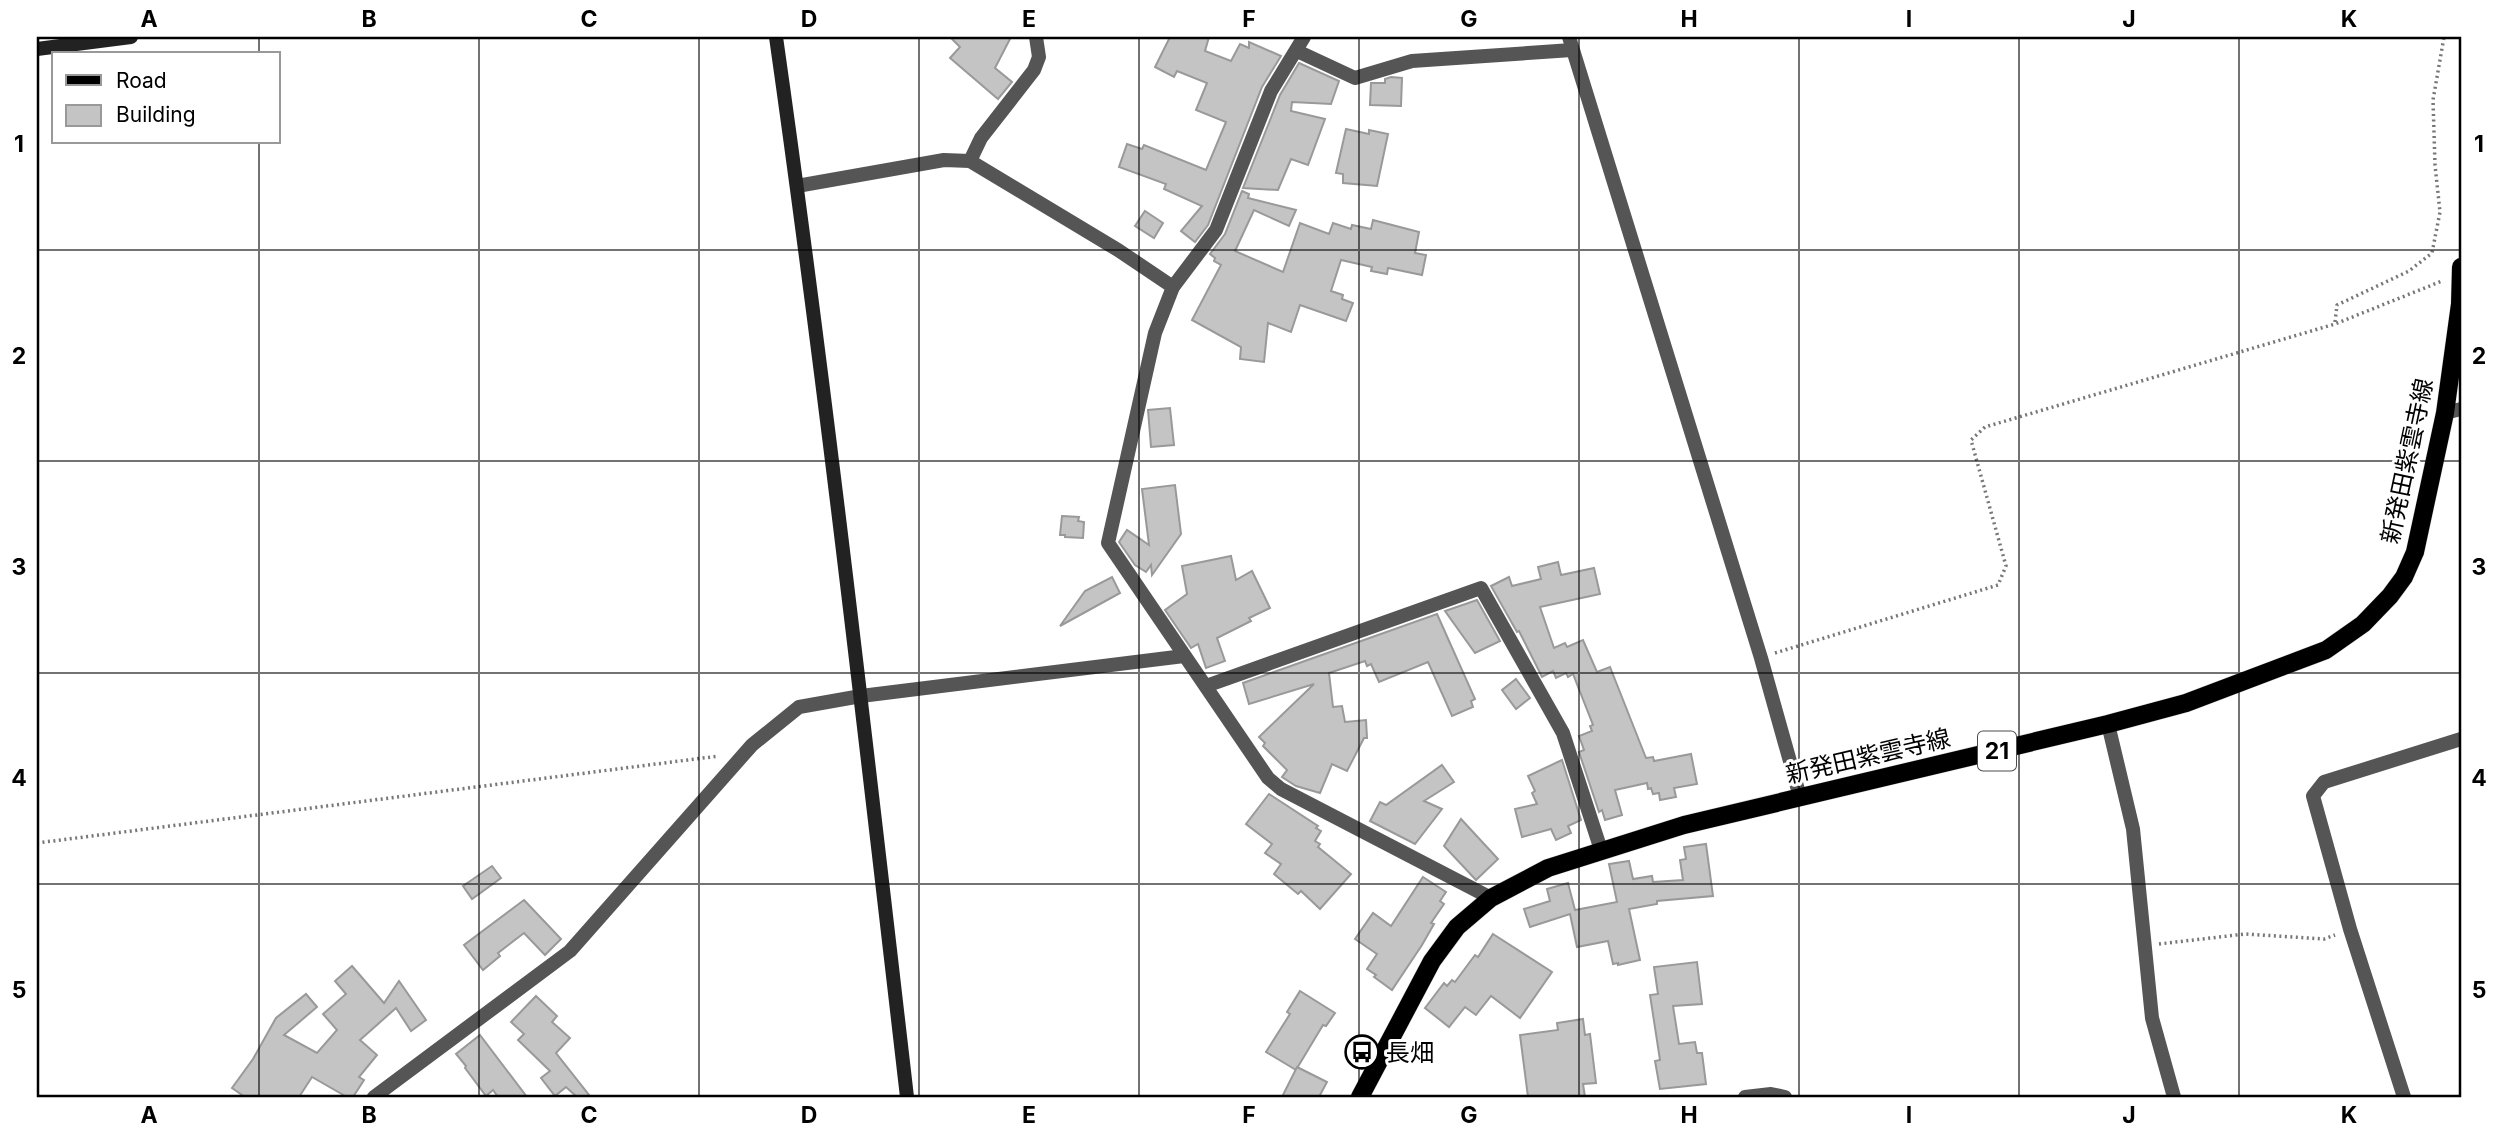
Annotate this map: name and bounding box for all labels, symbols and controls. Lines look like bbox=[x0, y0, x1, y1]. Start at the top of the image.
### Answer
text: A bbox=[140, 5, 158, 33]
text: B bbox=[361, 5, 377, 33]
text: C bbox=[580, 5, 598, 33]
text: D bbox=[801, 5, 817, 33]
text: E bbox=[1022, 5, 1036, 33]
text: F bbox=[1242, 5, 1256, 33]
text: G bbox=[1460, 5, 1478, 33]
text: H bbox=[1680, 5, 1698, 33]
text: I bbox=[1906, 5, 1912, 33]
text: J bbox=[2122, 5, 2136, 33]
text: K bbox=[2341, 5, 2357, 33]
legend bbox=[52, 52, 280, 144]
text: Road bbox=[116, 68, 167, 93]
text: Building bbox=[116, 102, 196, 127]
text: 1 bbox=[14, 130, 24, 158]
text: 1 bbox=[2474, 130, 2484, 158]
text: 2 bbox=[12, 342, 26, 370]
text: 2 bbox=[2472, 342, 2486, 370]
street label: 新発田紫雲寺線 bbox=[2375, 376, 2439, 546]
text: 3 bbox=[12, 553, 26, 581]
text: 3 bbox=[2472, 553, 2486, 581]
street label: 新発田紫雲寺線 bbox=[1783, 723, 1953, 789]
road number: 21 bbox=[1978, 732, 2016, 771]
text: 4 bbox=[11, 764, 27, 792]
text: 4 bbox=[2471, 764, 2487, 792]
text: 5 bbox=[12, 976, 26, 1004]
text: 5 bbox=[2472, 976, 2486, 1004]
bus stop icon: 長畑 bbox=[1343, 1033, 1381, 1071]
place label: 長畑 bbox=[1386, 1038, 1434, 1067]
text: A bbox=[140, 1101, 158, 1129]
text: B bbox=[361, 1101, 377, 1129]
text: C bbox=[580, 1101, 598, 1129]
text: D bbox=[801, 1101, 817, 1129]
text: E bbox=[1022, 1101, 1036, 1129]
text: F bbox=[1242, 1101, 1256, 1129]
text: G bbox=[1460, 1101, 1478, 1129]
text: H bbox=[1680, 1101, 1698, 1129]
text: I bbox=[1906, 1101, 1912, 1129]
text: J bbox=[2122, 1101, 2136, 1129]
text: K bbox=[2341, 1101, 2357, 1129]

